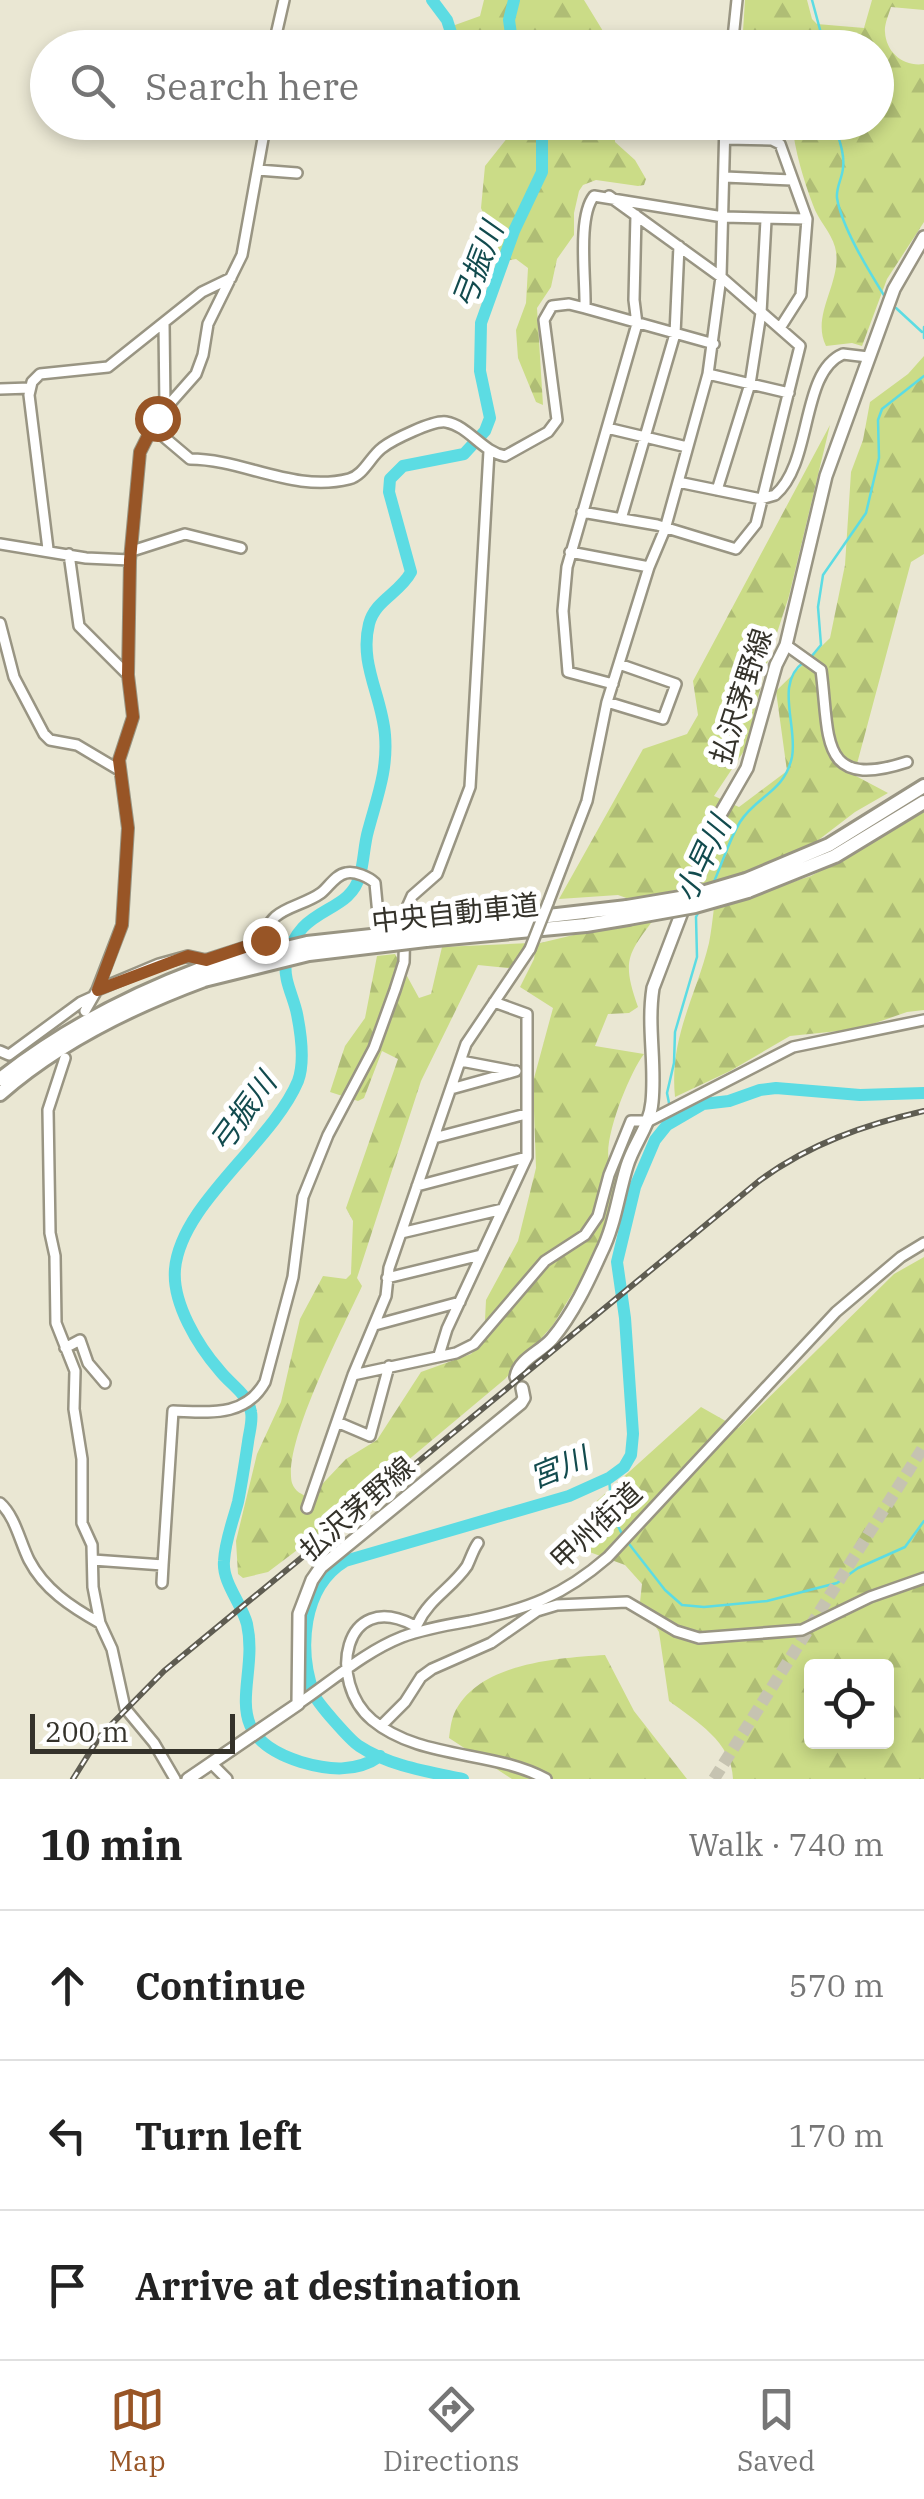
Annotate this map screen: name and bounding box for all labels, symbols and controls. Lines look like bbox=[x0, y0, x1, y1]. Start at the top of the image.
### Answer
search box bbox=[30, 30, 894, 140]
icon: search bbox=[65, 58, 120, 113]
text: Search here bbox=[145, 61, 359, 110]
water label: 弓振川 bbox=[442, 214, 512, 314]
route start bbox=[135, 396, 181, 442]
street label: 払沢茅野線 bbox=[701, 624, 780, 768]
water label: 小早川 bbox=[665, 807, 740, 907]
street label: 中央自動車道 bbox=[369, 885, 540, 940]
route end bbox=[243, 918, 289, 964]
water label: 弓振川 bbox=[200, 1062, 286, 1160]
water label: 宮川 bbox=[523, 1436, 596, 1496]
street label: 払沢茅野線 bbox=[292, 1448, 422, 1568]
street label: 甲州街道 bbox=[542, 1474, 649, 1577]
map controls bbox=[804, 1659, 894, 1749]
button: locate bbox=[804, 1659, 894, 1749]
scale bar bbox=[30, 1709, 235, 1754]
text: 200 m bbox=[45, 1713, 129, 1750]
text: 10 min bbox=[40, 1817, 183, 1872]
text: Walk · 740 m bbox=[688, 1823, 884, 1865]
icon: ahead bbox=[40, 1958, 95, 2013]
text: Continue bbox=[135, 1961, 306, 2010]
text: 570 m bbox=[788, 1964, 884, 2006]
icon: left bbox=[40, 2108, 95, 2163]
text: Turn left bbox=[135, 2111, 302, 2160]
text: 170 m bbox=[788, 2114, 884, 2156]
icon: arrive bbox=[40, 2258, 95, 2313]
text: Arrive at destination bbox=[135, 2261, 521, 2310]
tab: Map bbox=[109, 2382, 166, 2479]
tab: Directions bbox=[383, 2382, 520, 2479]
tab: Saved bbox=[737, 2382, 815, 2479]

